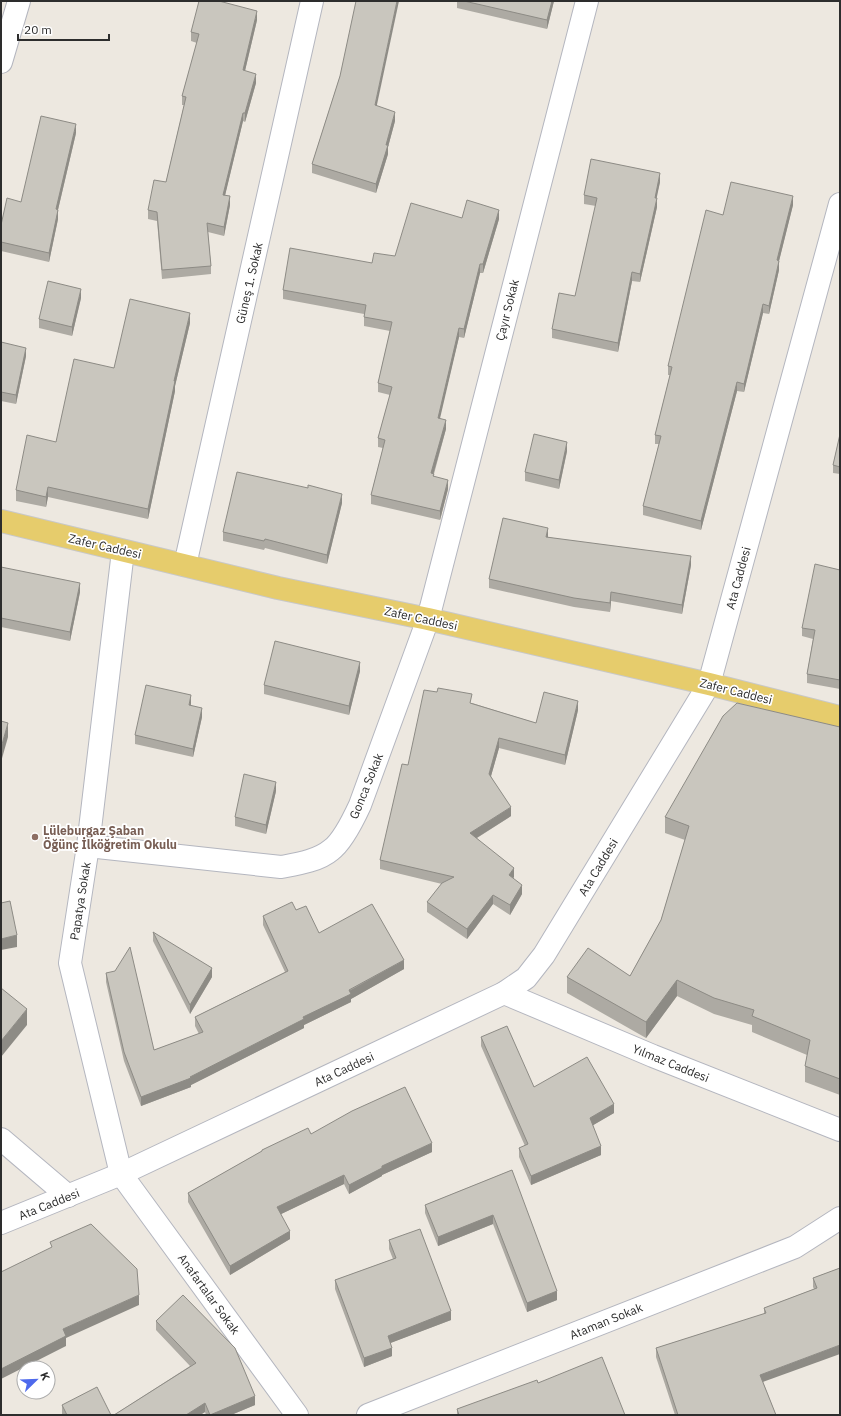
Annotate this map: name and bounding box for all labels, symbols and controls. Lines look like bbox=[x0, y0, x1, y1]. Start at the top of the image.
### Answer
scale bar bbox=[18, 16, 109, 42]
text: 20 m bbox=[24, 22, 52, 37]
street label: Güneş 1. Sokak bbox=[232, 240, 266, 325]
street label: Çayır Sokak bbox=[492, 277, 522, 342]
street label: Zafer Caddesi bbox=[67, 530, 143, 562]
street label: Ata Caddesi bbox=[722, 545, 754, 611]
street label: Zafer Caddesi bbox=[383, 603, 459, 633]
street label: Zafer Caddesi bbox=[698, 675, 774, 707]
street label: Gonca Sokak bbox=[346, 750, 386, 821]
place label: Lüleburgaz Şaban Öğünç İlköğretim Okulu bbox=[43, 823, 177, 852]
marker: Lüleburgaz Şaban Öğünç İlköğretim Okulu bbox=[30, 832, 40, 842]
street label: Ata Caddesi bbox=[575, 836, 621, 898]
street label: Papatya Sokak bbox=[66, 860, 94, 941]
street label: Yılmaz Caddesi bbox=[630, 1041, 712, 1085]
street label: Ata Caddesi bbox=[312, 1049, 376, 1089]
street label: Ata Caddesi bbox=[16, 1185, 82, 1223]
street label: Anafartalar Sokak bbox=[175, 1251, 244, 1338]
street label: Ataman Sokak bbox=[567, 1299, 645, 1342]
north arrow bbox=[16, 1360, 56, 1400]
text: K bbox=[37, 1370, 53, 1383]

